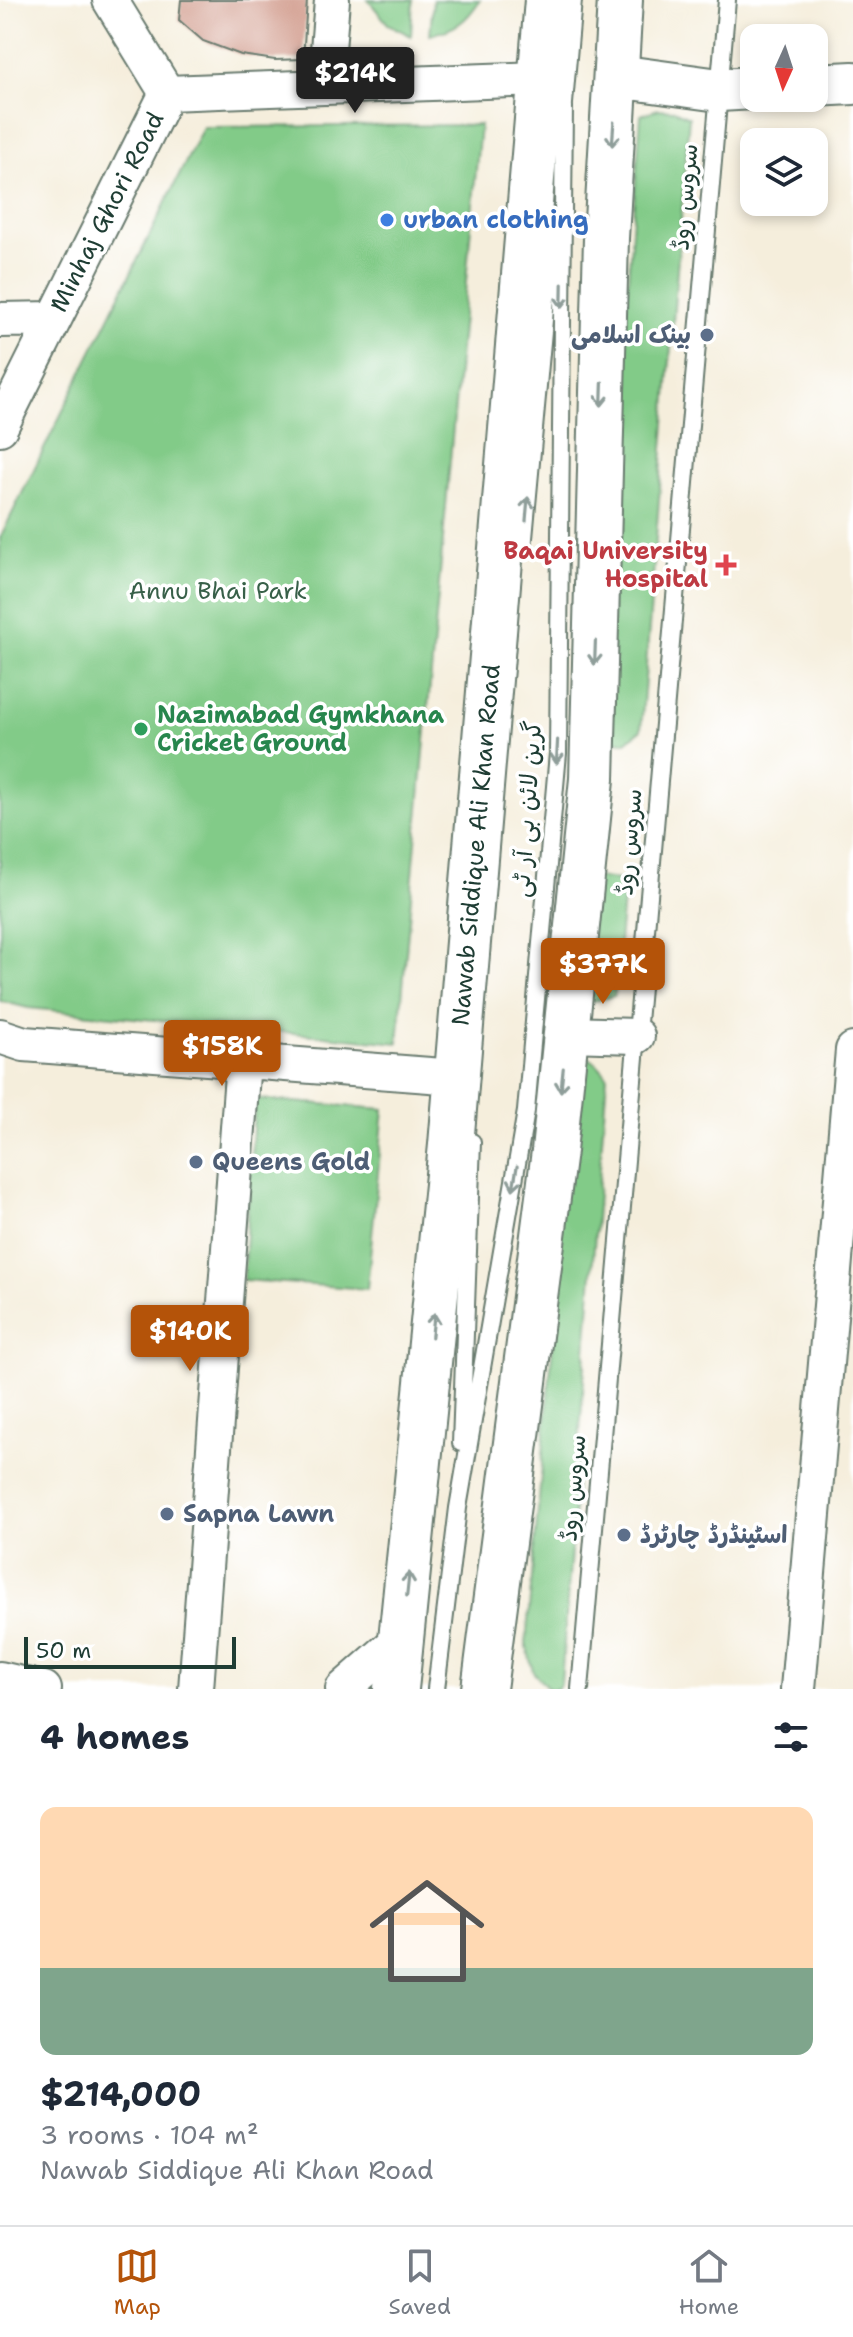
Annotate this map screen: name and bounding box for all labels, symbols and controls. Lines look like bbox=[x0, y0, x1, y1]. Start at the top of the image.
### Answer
north arrow bbox=[740, 24, 828, 112]
map controls bbox=[740, 24, 828, 216]
pin: $214K bbox=[299, 47, 411, 115]
text: $214K bbox=[314, 55, 396, 90]
street label: Minhaj Ghori Road bbox=[43, 106, 171, 318]
one-way arrow bbox=[605, 120, 620, 147]
button: layers bbox=[740, 128, 828, 216]
street label: سروس روڈ bbox=[664, 142, 706, 252]
place label: urban clothing bbox=[403, 204, 589, 236]
marker: urban clothing bbox=[378, 211, 396, 229]
one-way arrow bbox=[554, 282, 570, 309]
place label: بینک اسلامی bbox=[571, 319, 691, 351]
marker: بینک اسلامی bbox=[698, 326, 716, 344]
one-way arrow bbox=[595, 380, 610, 407]
one-way arrow bbox=[519, 496, 534, 523]
place label: Baqai University Hospital bbox=[504, 535, 708, 595]
marker: Baqai University Hospital bbox=[715, 554, 737, 576]
park label: Annu Bhai Park bbox=[129, 575, 307, 607]
one-way arrow bbox=[588, 639, 603, 666]
street label: Nawab Siddique Ali Khan Road bbox=[444, 663, 508, 1027]
place label: Nazimabad Gymkhana Cricket Ground bbox=[157, 699, 445, 759]
street label: گرین لائن بی آر ٹی bbox=[505, 719, 549, 899]
marker: Nazimabad Gymkhana Cricket Ground bbox=[132, 720, 150, 738]
one-way arrow bbox=[550, 738, 565, 765]
street label: سروس روڈ bbox=[608, 787, 650, 897]
pin: $377K bbox=[547, 938, 659, 1006]
text: $377K bbox=[559, 946, 647, 981]
pin: $158K bbox=[166, 1020, 278, 1088]
text: $158K bbox=[182, 1028, 262, 1063]
one-way arrow bbox=[554, 1066, 569, 1093]
place label: Queens Gold bbox=[212, 1146, 370, 1178]
marker: Queens Gold bbox=[187, 1153, 205, 1171]
one-way arrow bbox=[507, 1165, 522, 1190]
pin: $140K bbox=[134, 1305, 246, 1373]
one-way arrow bbox=[426, 1312, 441, 1339]
text: $140K bbox=[149, 1313, 231, 1348]
street label: سروس روڈ bbox=[552, 1433, 594, 1543]
place label: Sapna Lawn bbox=[183, 1498, 334, 1530]
marker: Sapna Lawn bbox=[158, 1505, 176, 1523]
place label: اسٹینڈرڈ چارٹرڈ bbox=[640, 1519, 787, 1551]
marker: اسٹینڈرڈ چارٹرڈ bbox=[615, 1526, 633, 1544]
one-way arrow bbox=[401, 1571, 416, 1598]
scale bar bbox=[24, 1633, 236, 1669]
text: 50 m bbox=[36, 1636, 91, 1665]
text: 4 homes bbox=[40, 1714, 189, 1760]
icon: filters bbox=[769, 1715, 813, 1759]
icon: home bbox=[355, 1859, 499, 2003]
text: $214,000 bbox=[40, 2071, 201, 2117]
text: 3 rooms · 104 m² bbox=[40, 2117, 259, 2152]
text: Nawab Siddique Ali Khan Road bbox=[40, 2152, 433, 2187]
tab: Map bbox=[114, 2244, 161, 2321]
tab: Saved bbox=[389, 2244, 451, 2321]
tab: Home bbox=[679, 2244, 739, 2321]

